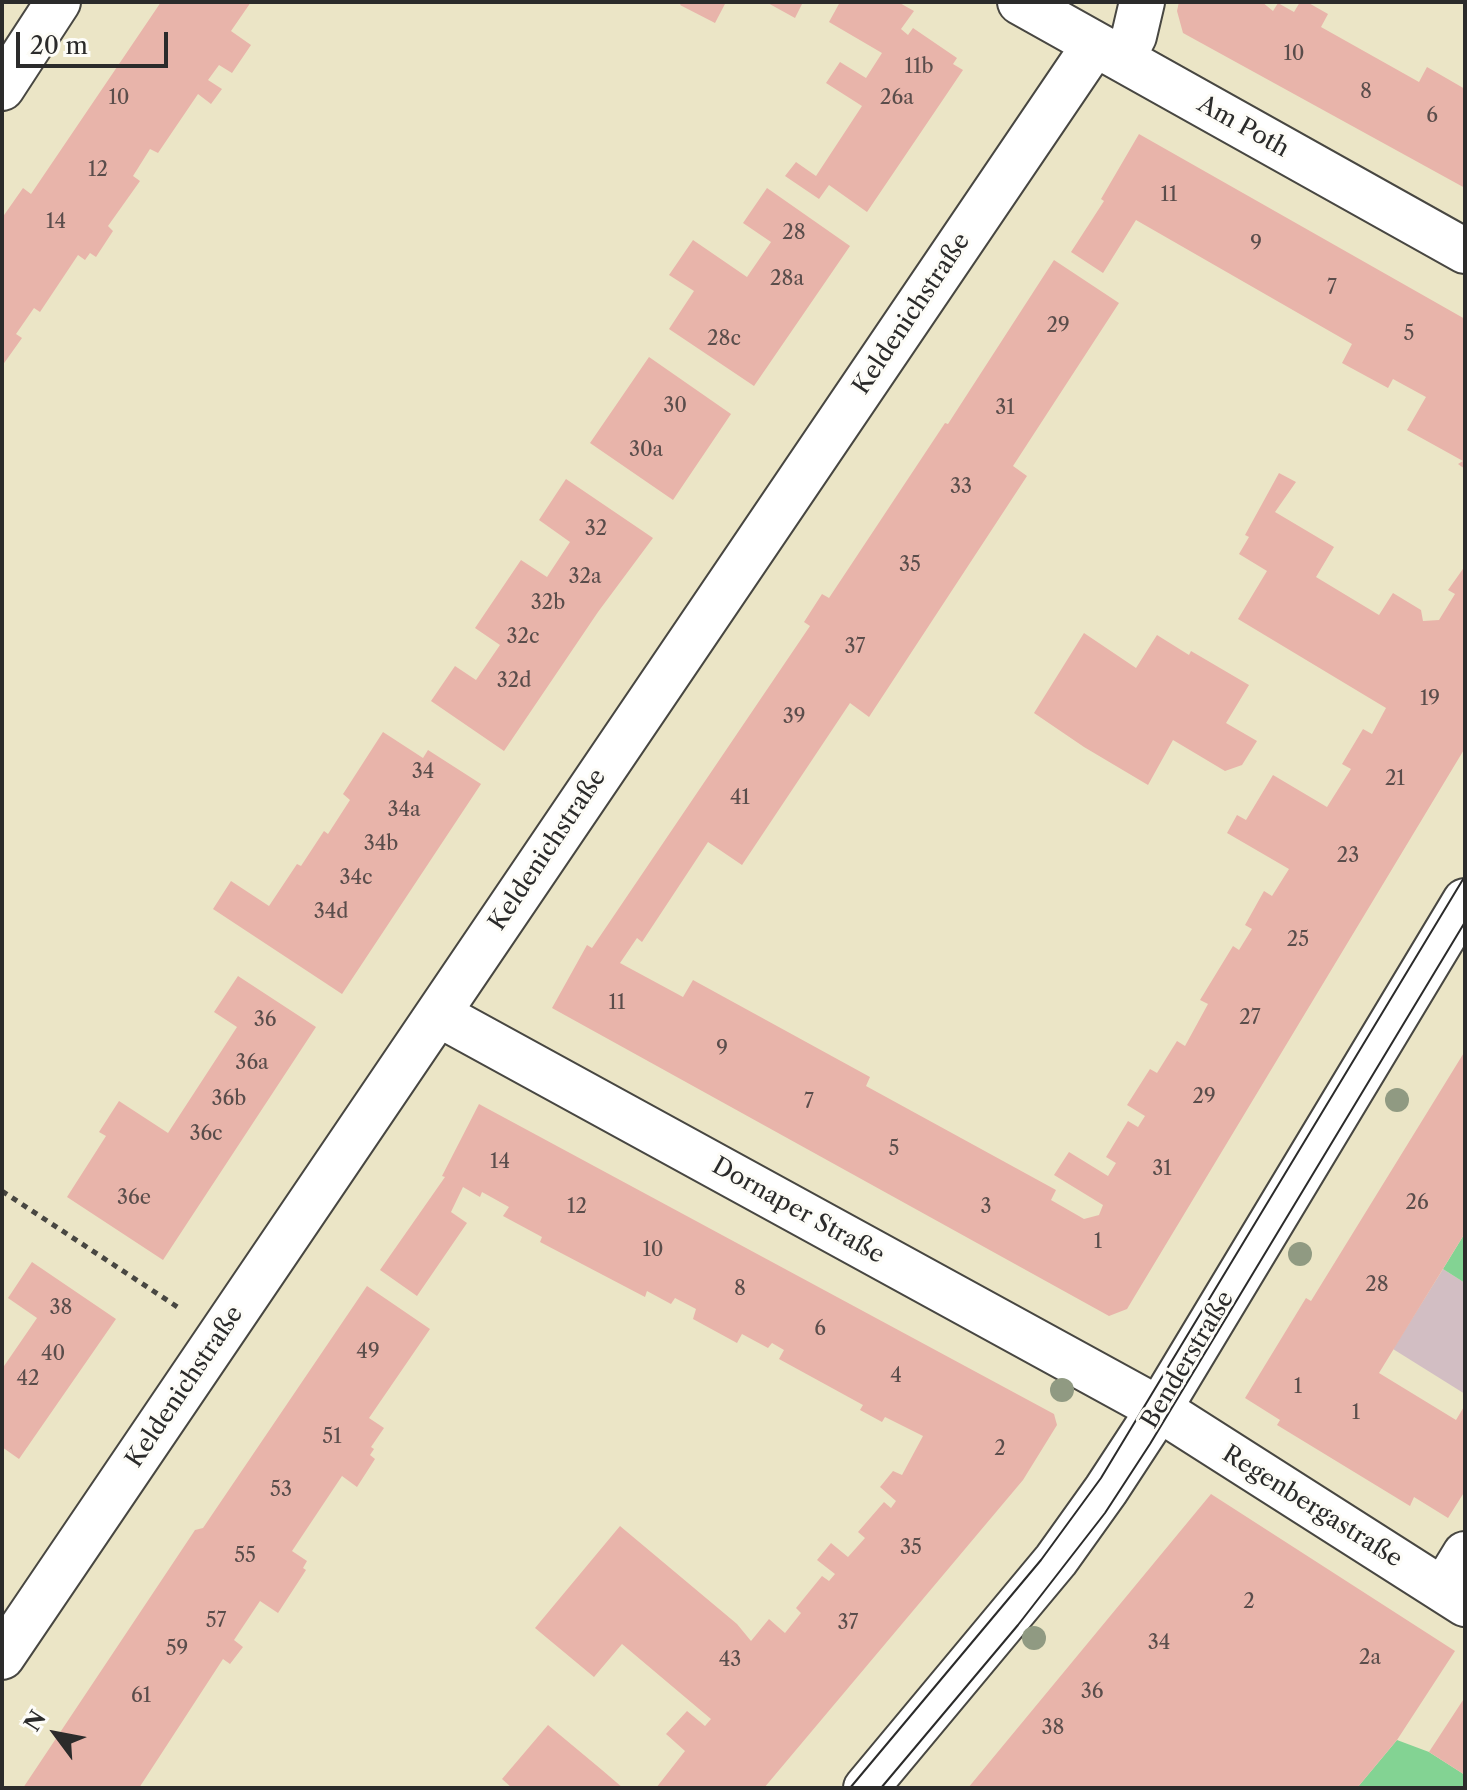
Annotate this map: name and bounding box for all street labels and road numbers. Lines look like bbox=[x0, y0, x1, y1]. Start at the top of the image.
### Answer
street label: Am Poth bbox=[1192, 90, 1294, 164]
street label: Keldenichstraße bbox=[847, 228, 977, 400]
street label: Keldenichstraße bbox=[483, 764, 613, 936]
street label: Dornaper Straße bbox=[707, 1152, 889, 1270]
street label: Benderstraße bbox=[1136, 1286, 1240, 1434]
street label: Keldenichstraße bbox=[120, 1301, 250, 1473]
street label: Regenbergastraße bbox=[1217, 1440, 1407, 1574]

